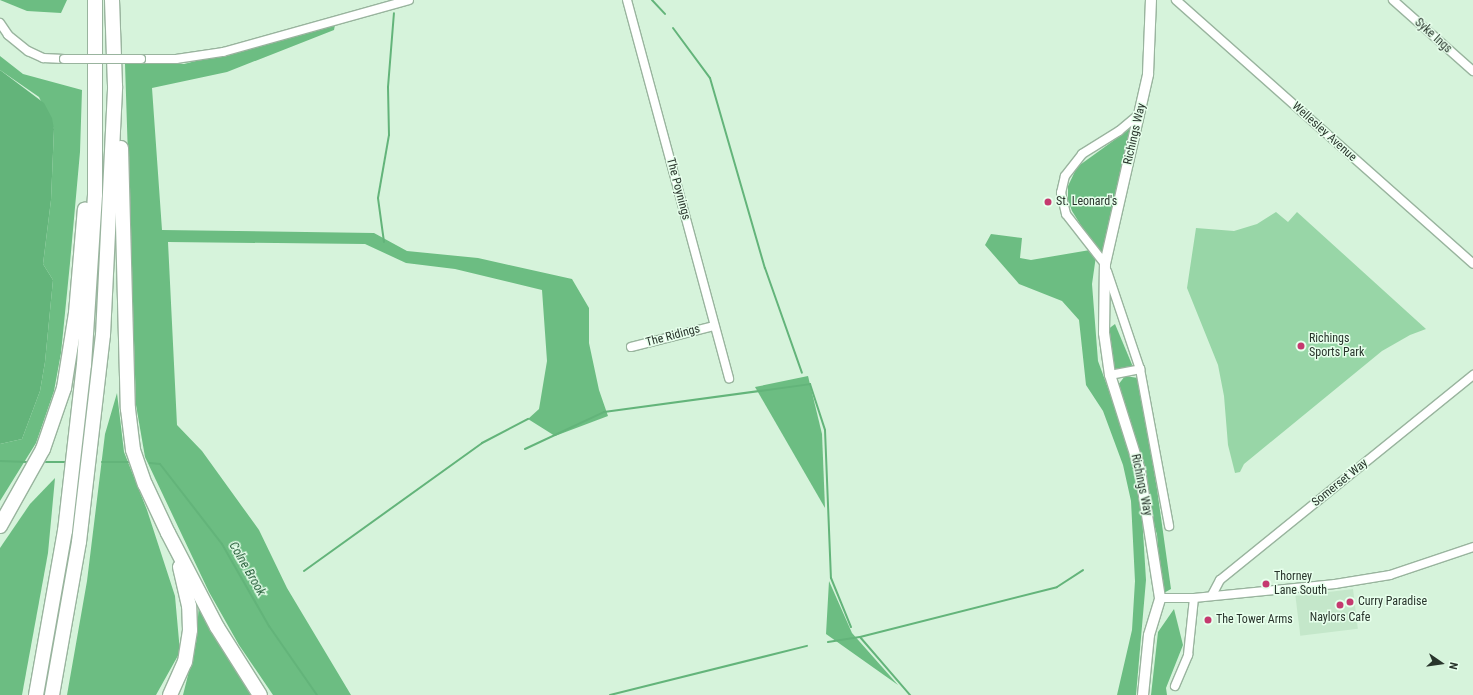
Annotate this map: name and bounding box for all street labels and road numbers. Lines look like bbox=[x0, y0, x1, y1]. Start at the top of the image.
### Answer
street label: Syke Ings bbox=[1411, 16, 1455, 56]
street label: Wellesley Avenue bbox=[1289, 99, 1359, 165]
street label: Richings Way bbox=[1121, 102, 1149, 166]
street label: The Poynings bbox=[663, 156, 693, 222]
street label: The Ridings bbox=[644, 322, 702, 350]
street label: Richings Way bbox=[1127, 453, 1155, 517]
street label: Somerset Way bbox=[1309, 456, 1371, 510]

